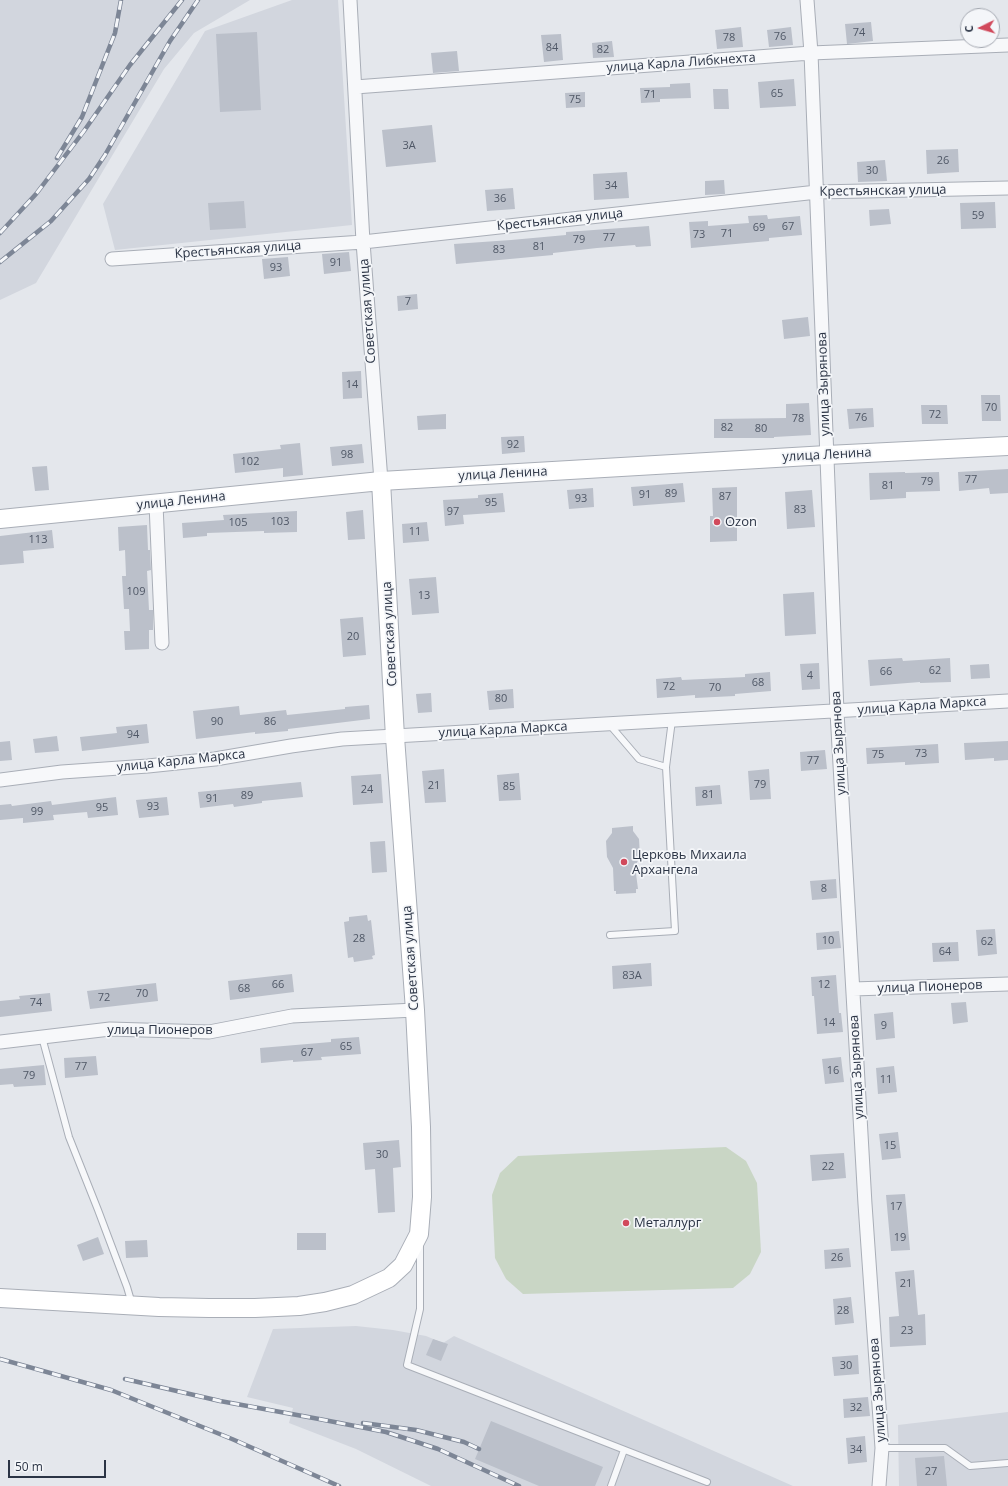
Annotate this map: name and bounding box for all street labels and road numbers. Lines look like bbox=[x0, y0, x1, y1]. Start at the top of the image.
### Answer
street label: улица Карла Либкнехта bbox=[606, 50, 756, 76]
street label: Крестьянская улица bbox=[819, 182, 947, 200]
street label: Крестьянская улица bbox=[496, 206, 624, 234]
street label: Крестьянская улица bbox=[174, 238, 302, 262]
street label: Советская улица bbox=[357, 258, 379, 364]
street label: улица Зырянова bbox=[814, 332, 834, 436]
street label: улица Ленина bbox=[782, 445, 872, 465]
street label: улица Ленина bbox=[458, 464, 548, 484]
street label: улица Ленина bbox=[136, 489, 226, 513]
street label: Советская улица bbox=[379, 581, 401, 687]
street label: улица Зырянова bbox=[828, 690, 850, 796]
street label: улица Карла Маркса bbox=[857, 694, 987, 718]
street label: улица Карла Маркса bbox=[438, 719, 568, 741]
street label: улица Карла Маркса bbox=[116, 746, 246, 776]
street label: Советская улица bbox=[400, 905, 422, 1011]
street label: улица Пионеров bbox=[877, 977, 983, 997]
street label: улица Зырянова bbox=[846, 1014, 868, 1120]
street label: улица Пионеров bbox=[107, 1022, 213, 1038]
street label: улица Зырянова bbox=[867, 1337, 889, 1443]

